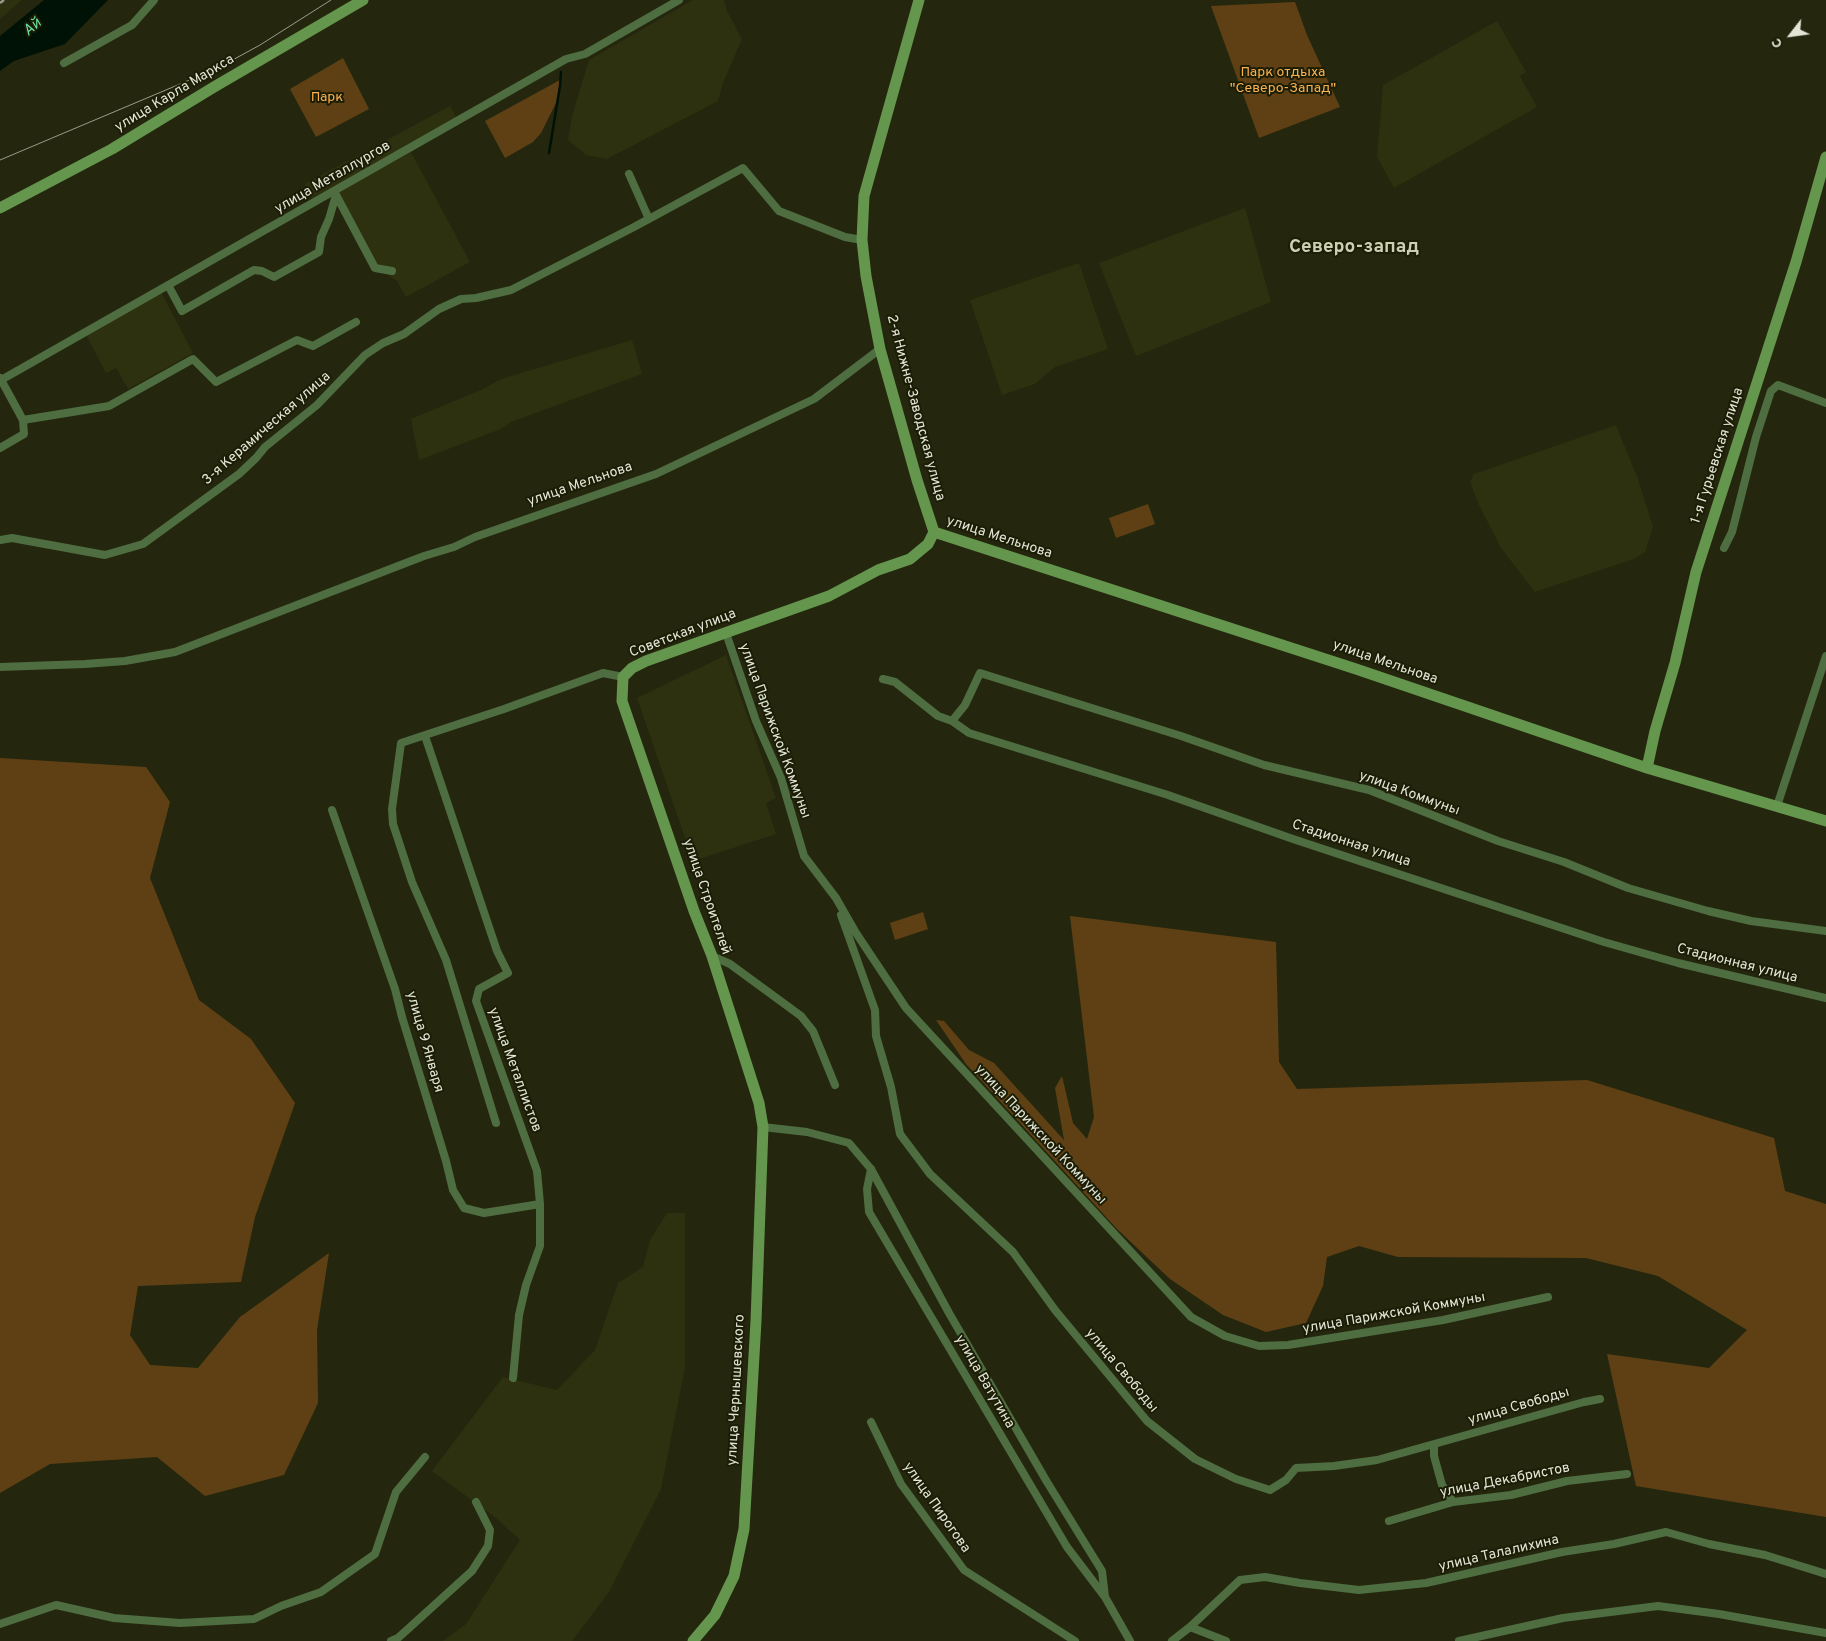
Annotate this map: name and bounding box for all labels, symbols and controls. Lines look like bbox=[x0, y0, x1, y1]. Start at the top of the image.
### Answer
north arrow bbox=[1766, 10, 1816, 60]
water label: Ай bbox=[20, 15, 46, 41]
text: С bbox=[1768, 35, 1787, 51]
street label: улица Карла Маркса bbox=[112, 52, 238, 136]
park label: Парк отдыха "Северо-Запад" bbox=[1230, 65, 1336, 98]
park label: Парк bbox=[311, 90, 343, 106]
street label: улица Металлургов bbox=[272, 138, 394, 218]
district label: Северо-запад bbox=[1289, 237, 1419, 259]
street label: 2-я Нижне-Заводская улица bbox=[882, 313, 948, 503]
street label: 3-я Керамическая улица bbox=[200, 369, 334, 489]
street label: 1-я Гурьевская улица bbox=[1688, 386, 1748, 526]
street label: улица Мельнова bbox=[525, 459, 635, 511]
street label: улица Мельнова bbox=[944, 513, 1054, 563]
street label: Советская улица bbox=[627, 606, 739, 662]
street label: улица Мельнова bbox=[1330, 637, 1440, 689]
street label: улица Парижской Коммуны bbox=[734, 641, 814, 821]
street label: улица Коммуны bbox=[1356, 768, 1462, 820]
street label: Стадионная улица bbox=[1289, 817, 1413, 871]
street label: улица Строителей bbox=[678, 837, 734, 957]
street label: Стадионная улица bbox=[1675, 941, 1799, 987]
street label: улица 9 Января bbox=[402, 989, 446, 1095]
street label: улица Металлистов bbox=[484, 1005, 544, 1135]
street label: улица Парижской Коммуны bbox=[971, 1062, 1109, 1208]
street label: улица Парижской Коммуны bbox=[1301, 1290, 1487, 1338]
street label: улица Чернышевского bbox=[725, 1314, 749, 1466]
street label: улица Свободы bbox=[1081, 1326, 1161, 1416]
street label: улица Ватутина bbox=[950, 1332, 1018, 1432]
street label: улица Свободы bbox=[1466, 1385, 1572, 1429]
street label: улица Пирогова bbox=[899, 1460, 973, 1556]
street label: улица Декабристов bbox=[1439, 1460, 1571, 1502]
street label: улица Талалихина bbox=[1437, 1532, 1561, 1576]

